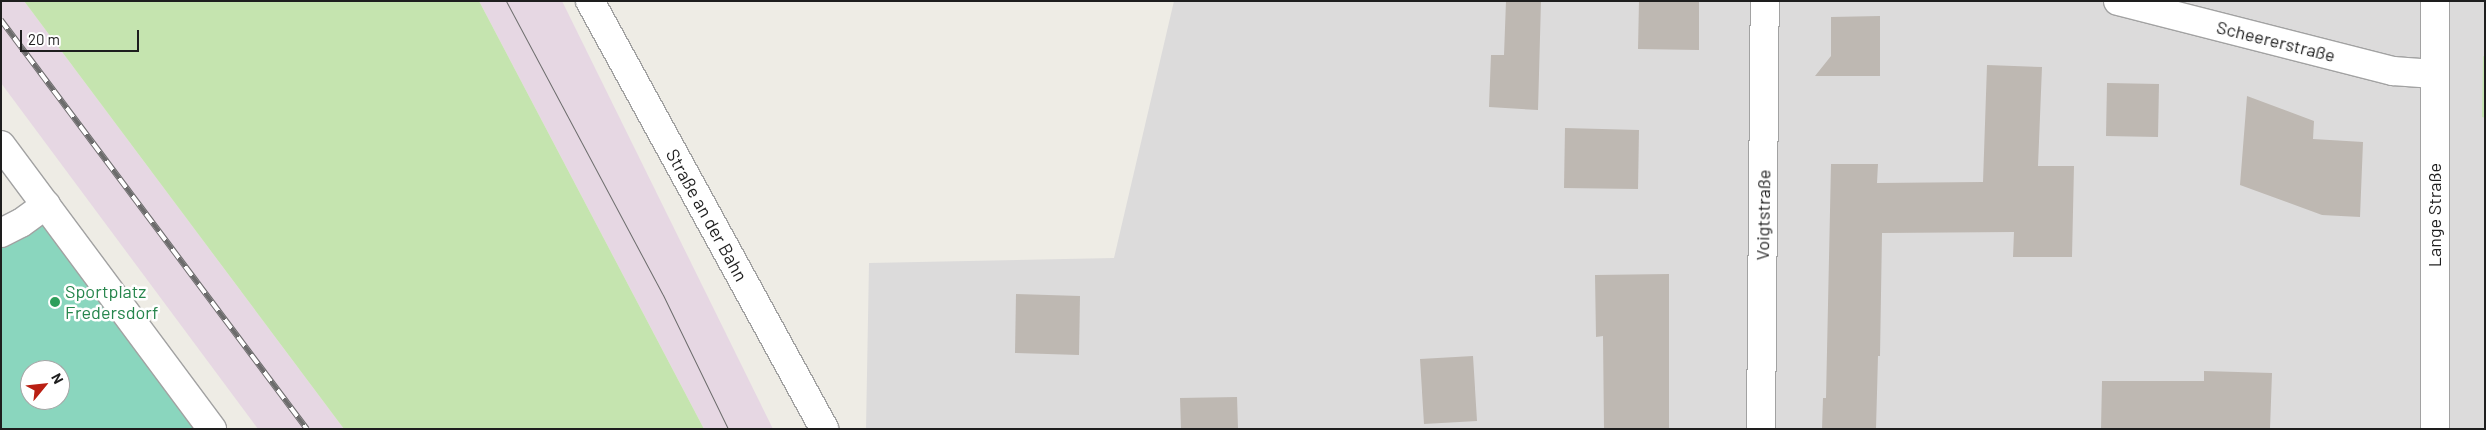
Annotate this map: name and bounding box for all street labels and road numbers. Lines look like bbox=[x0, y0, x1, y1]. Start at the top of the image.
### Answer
street label: Scheererstraße bbox=[2214, 16, 2338, 66]
street label: Straße an der Bahn bbox=[662, 145, 752, 285]
street label: Lange Straße bbox=[2423, 163, 2445, 267]
street label: Voigtstraße bbox=[1751, 169, 1775, 261]

